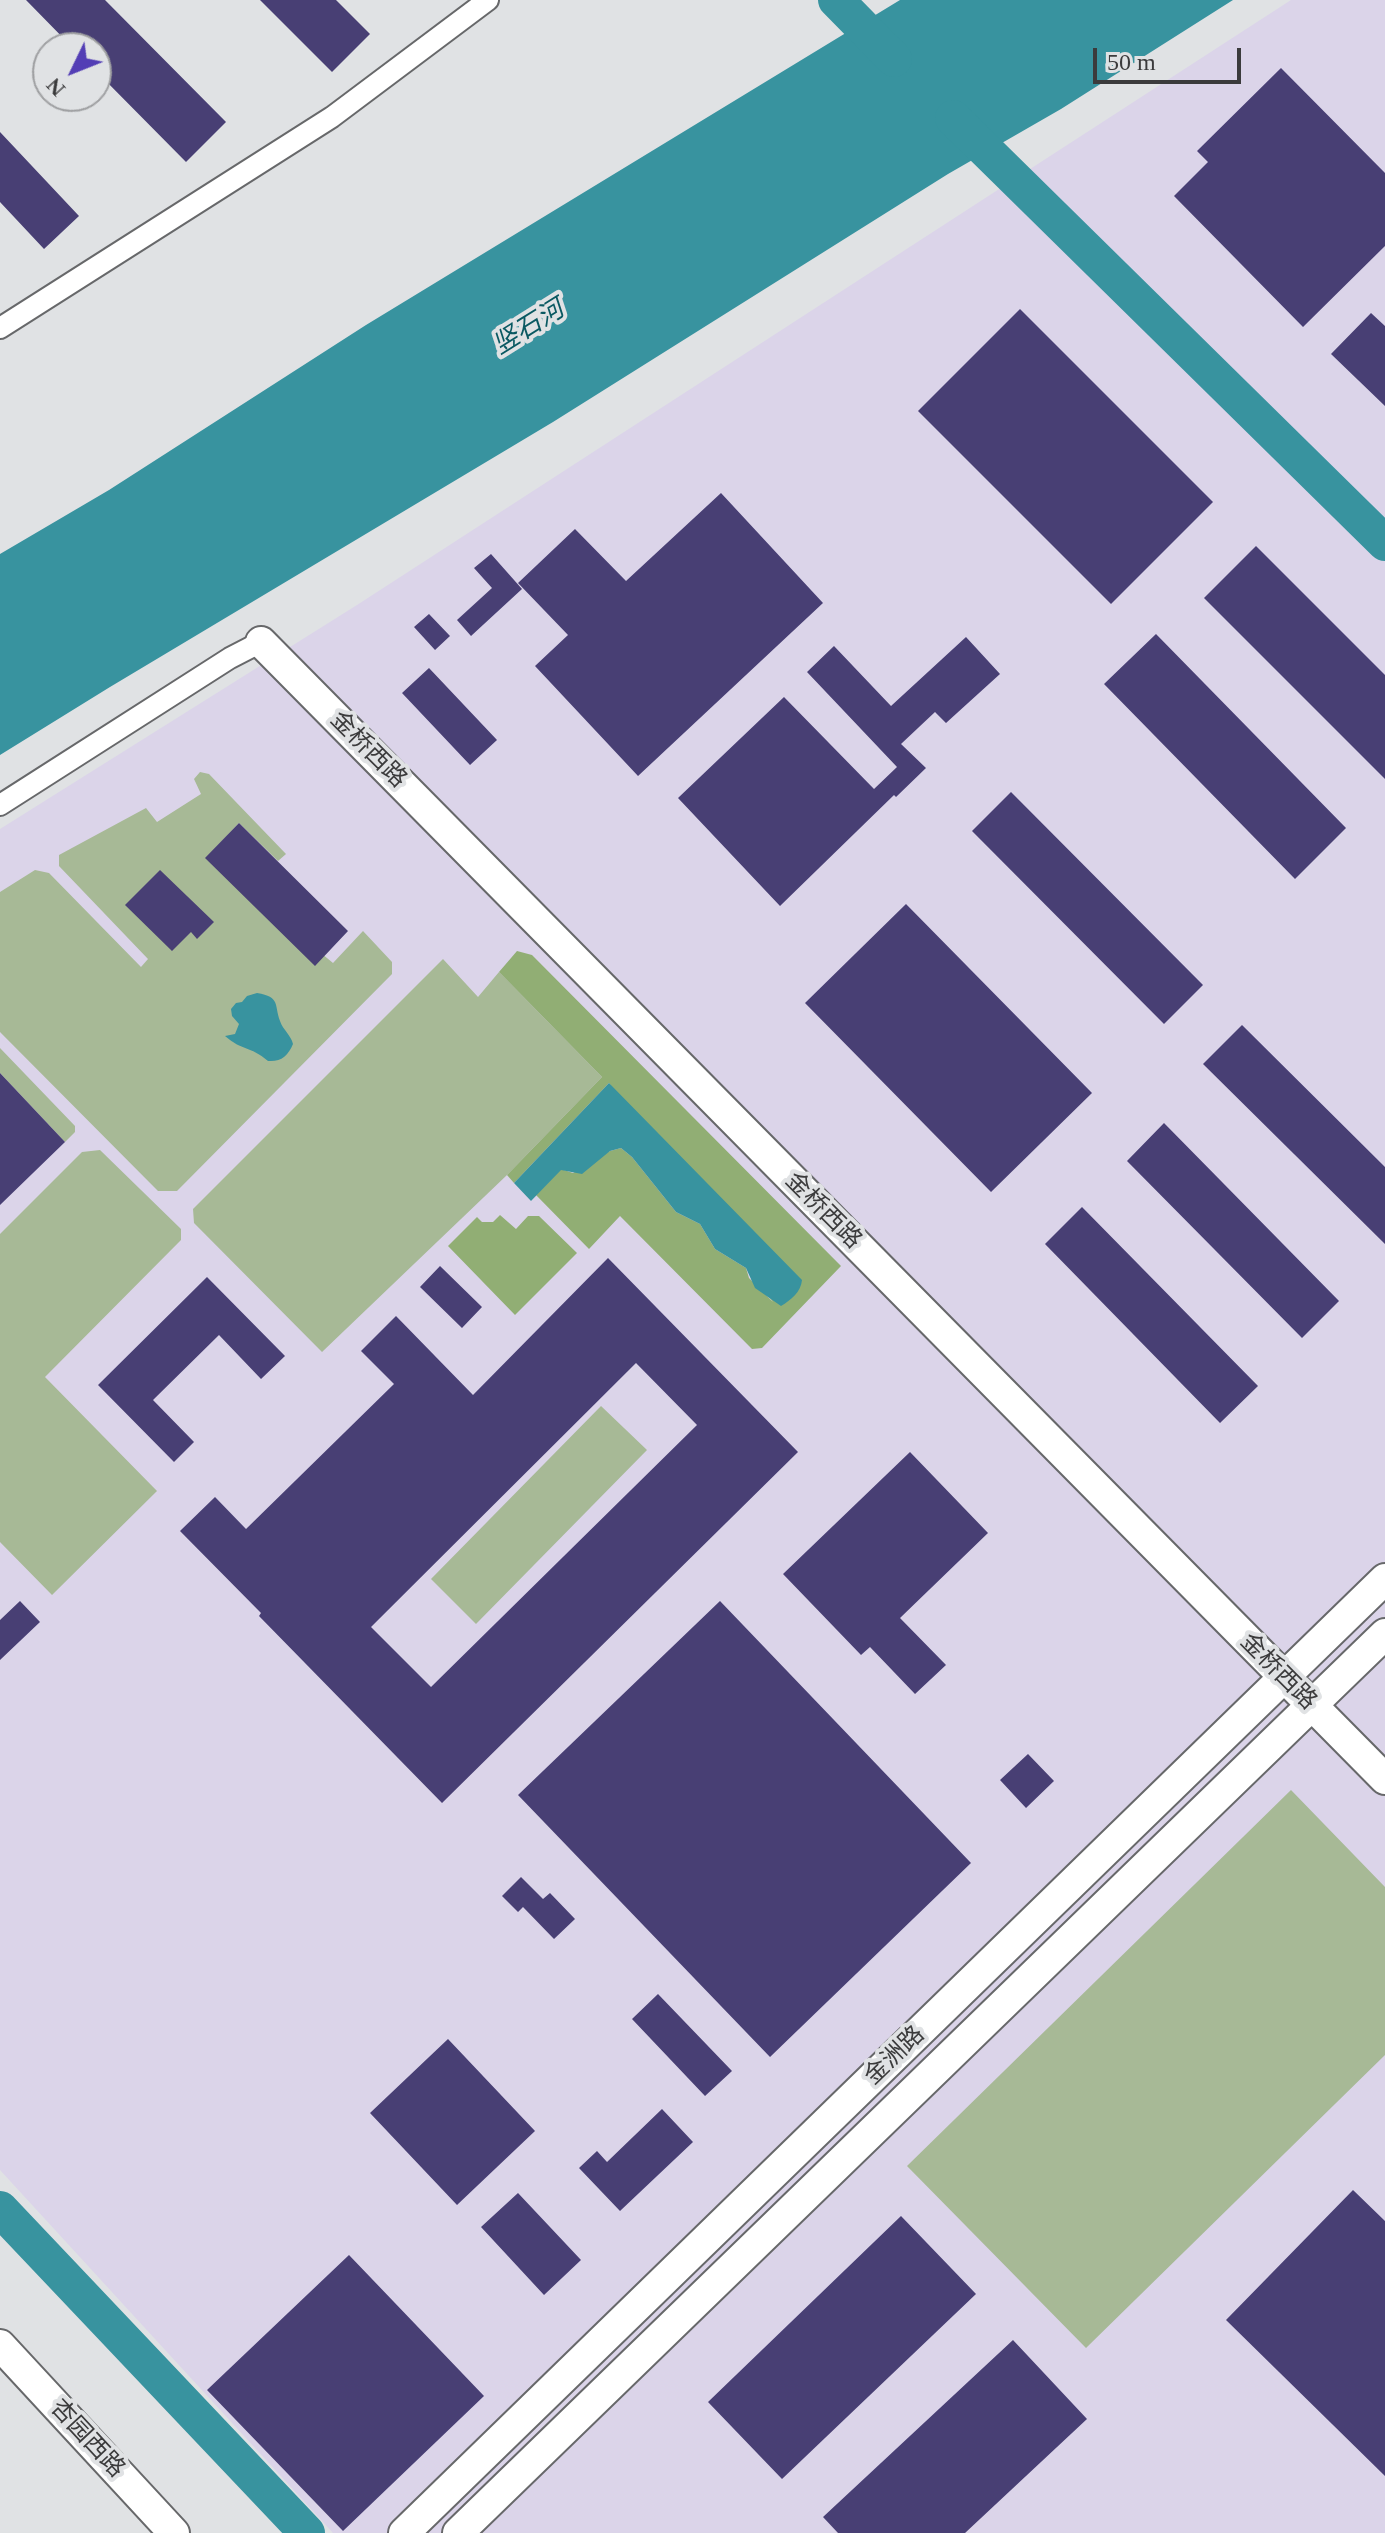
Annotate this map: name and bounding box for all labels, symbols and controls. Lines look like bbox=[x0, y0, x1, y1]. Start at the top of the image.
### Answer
north arrow bbox=[32, 32, 112, 112]
scale bar bbox=[1097, 32, 1245, 82]
text: 50 m bbox=[1107, 49, 1156, 75]
text: N bbox=[41, 73, 70, 102]
water label: 竖石河 bbox=[488, 294, 570, 362]
street label: 金桥西路 bbox=[324, 706, 412, 794]
street label: 金桥西路 bbox=[779, 1167, 867, 1255]
street label: 金桥西路 bbox=[1234, 1628, 1322, 1716]
street label: 金洲路 bbox=[859, 2021, 931, 2091]
street label: 杏园西路 bbox=[44, 2394, 130, 2484]

